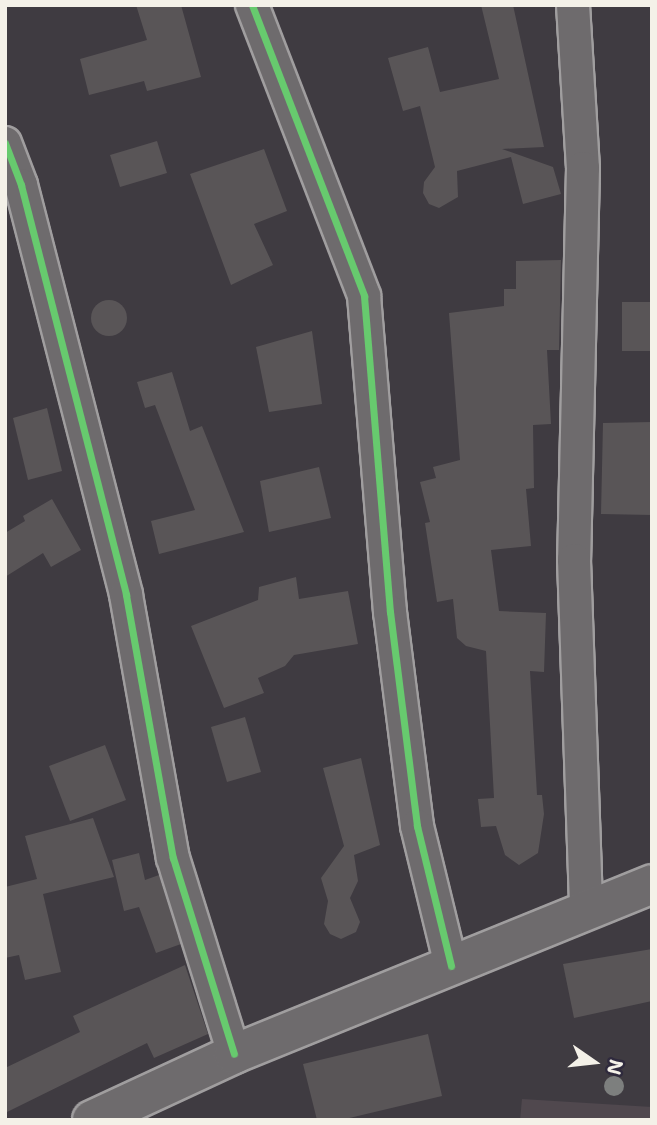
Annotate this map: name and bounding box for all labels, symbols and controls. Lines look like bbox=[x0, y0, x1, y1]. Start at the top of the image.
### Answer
north arrow bbox=[559, 1027, 629, 1097]
text: N bbox=[601, 1057, 629, 1078]

